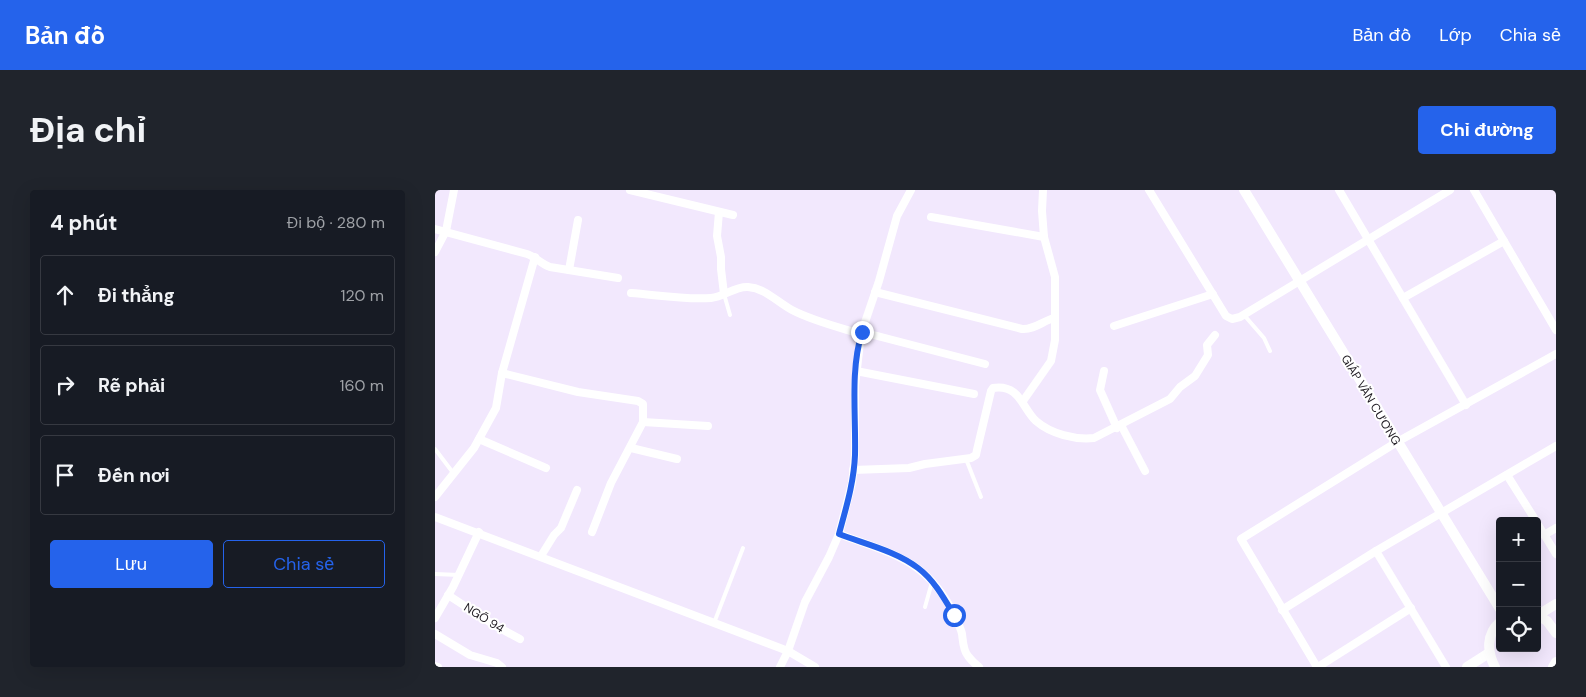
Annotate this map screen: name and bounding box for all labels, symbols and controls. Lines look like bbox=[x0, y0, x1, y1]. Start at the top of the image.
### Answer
text: Bản đồ bbox=[25, 20, 105, 51]
text: Bản đồ bbox=[1352, 23, 1411, 47]
text: Lớp bbox=[1439, 23, 1472, 47]
text: Chia sẻ bbox=[1500, 23, 1561, 47]
button: Chỉ đường bbox=[1418, 106, 1556, 154]
text: Địa chỉ bbox=[30, 107, 146, 153]
text: 4 phút bbox=[50, 209, 117, 237]
text: Đi bộ · 280 m bbox=[287, 212, 385, 233]
icon: ahead bbox=[51, 281, 79, 309]
text: Đi thẳng bbox=[98, 283, 175, 308]
text: 120 m bbox=[340, 285, 384, 306]
route end bbox=[851, 321, 874, 344]
street label: GIÁP VĂN CƯƠNG bbox=[1338, 352, 1404, 448]
icon: right bbox=[51, 371, 79, 399]
text: Rẽ phải bbox=[98, 373, 165, 398]
text: 160 m bbox=[340, 375, 384, 396]
icon: arrive bbox=[51, 461, 79, 489]
text: Đến nơi bbox=[98, 463, 170, 488]
map controls bbox=[1496, 517, 1541, 652]
button: + bbox=[1496, 517, 1541, 562]
button: Lưu bbox=[50, 540, 213, 588]
button: Chia sẻ bbox=[223, 540, 385, 588]
button: − bbox=[1496, 562, 1541, 607]
street label: NGÕ 94 bbox=[461, 599, 507, 637]
route start bbox=[943, 604, 966, 627]
button: locate bbox=[1496, 607, 1541, 652]

